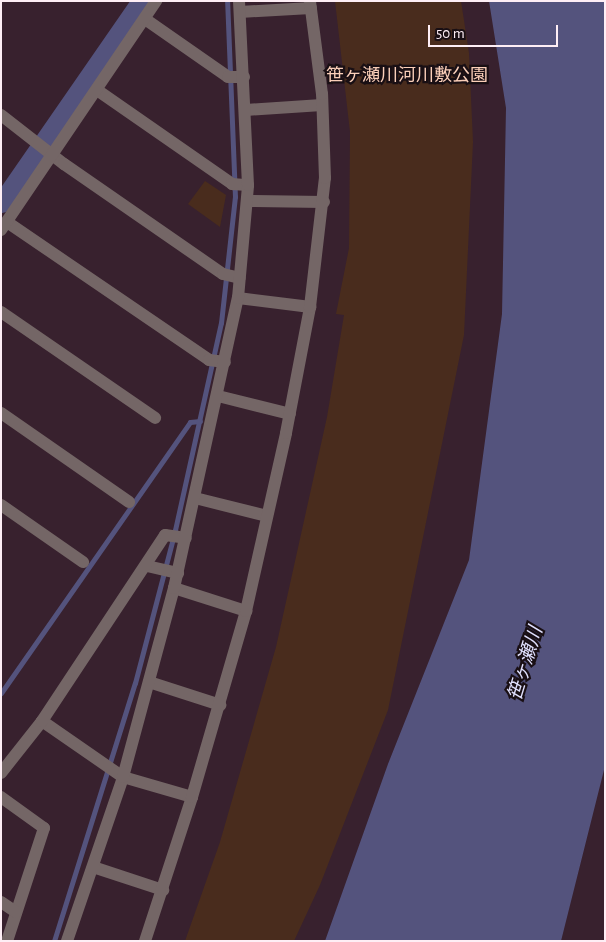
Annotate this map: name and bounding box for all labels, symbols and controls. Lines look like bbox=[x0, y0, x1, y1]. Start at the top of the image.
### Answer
scale bar bbox=[431, 15, 561, 47]
text: 50 m bbox=[436, 26, 465, 41]
park label: 笹ヶ瀬川河川敷公園 bbox=[326, 65, 488, 87]
water label: 笹ヶ瀬川 bbox=[504, 624, 548, 704]

